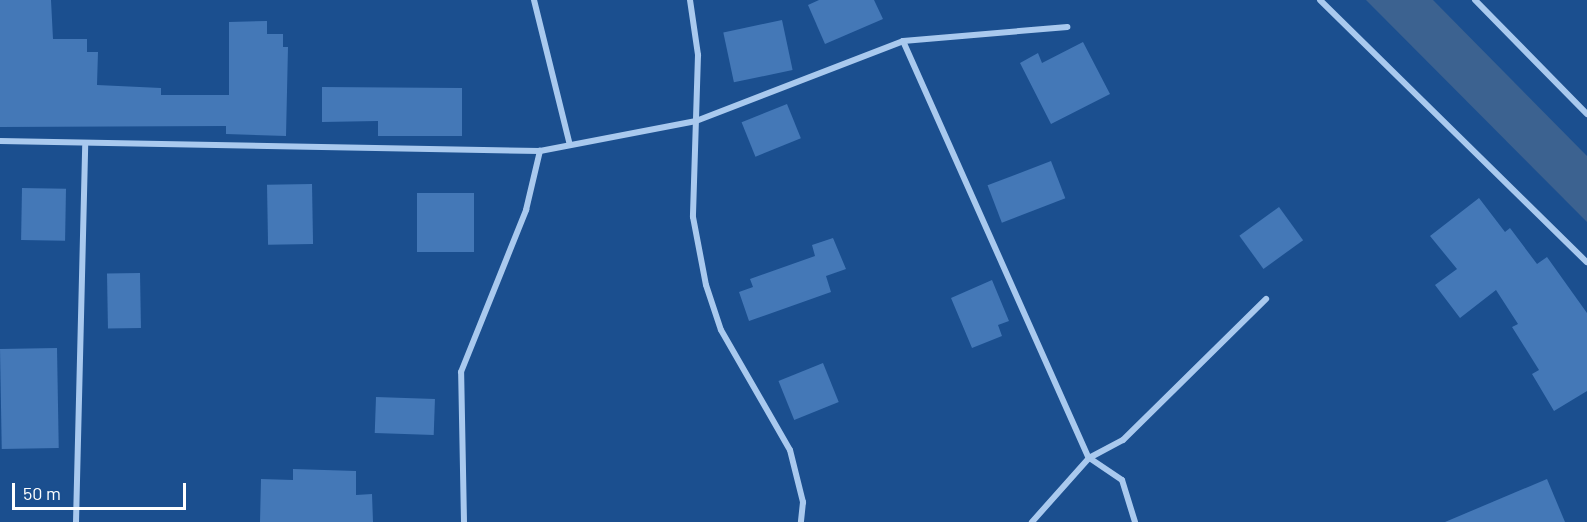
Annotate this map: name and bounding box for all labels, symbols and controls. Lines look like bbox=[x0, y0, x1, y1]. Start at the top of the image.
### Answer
scale bar bbox=[15, 471, 189, 509]
text: 50 m bbox=[23, 482, 61, 504]

